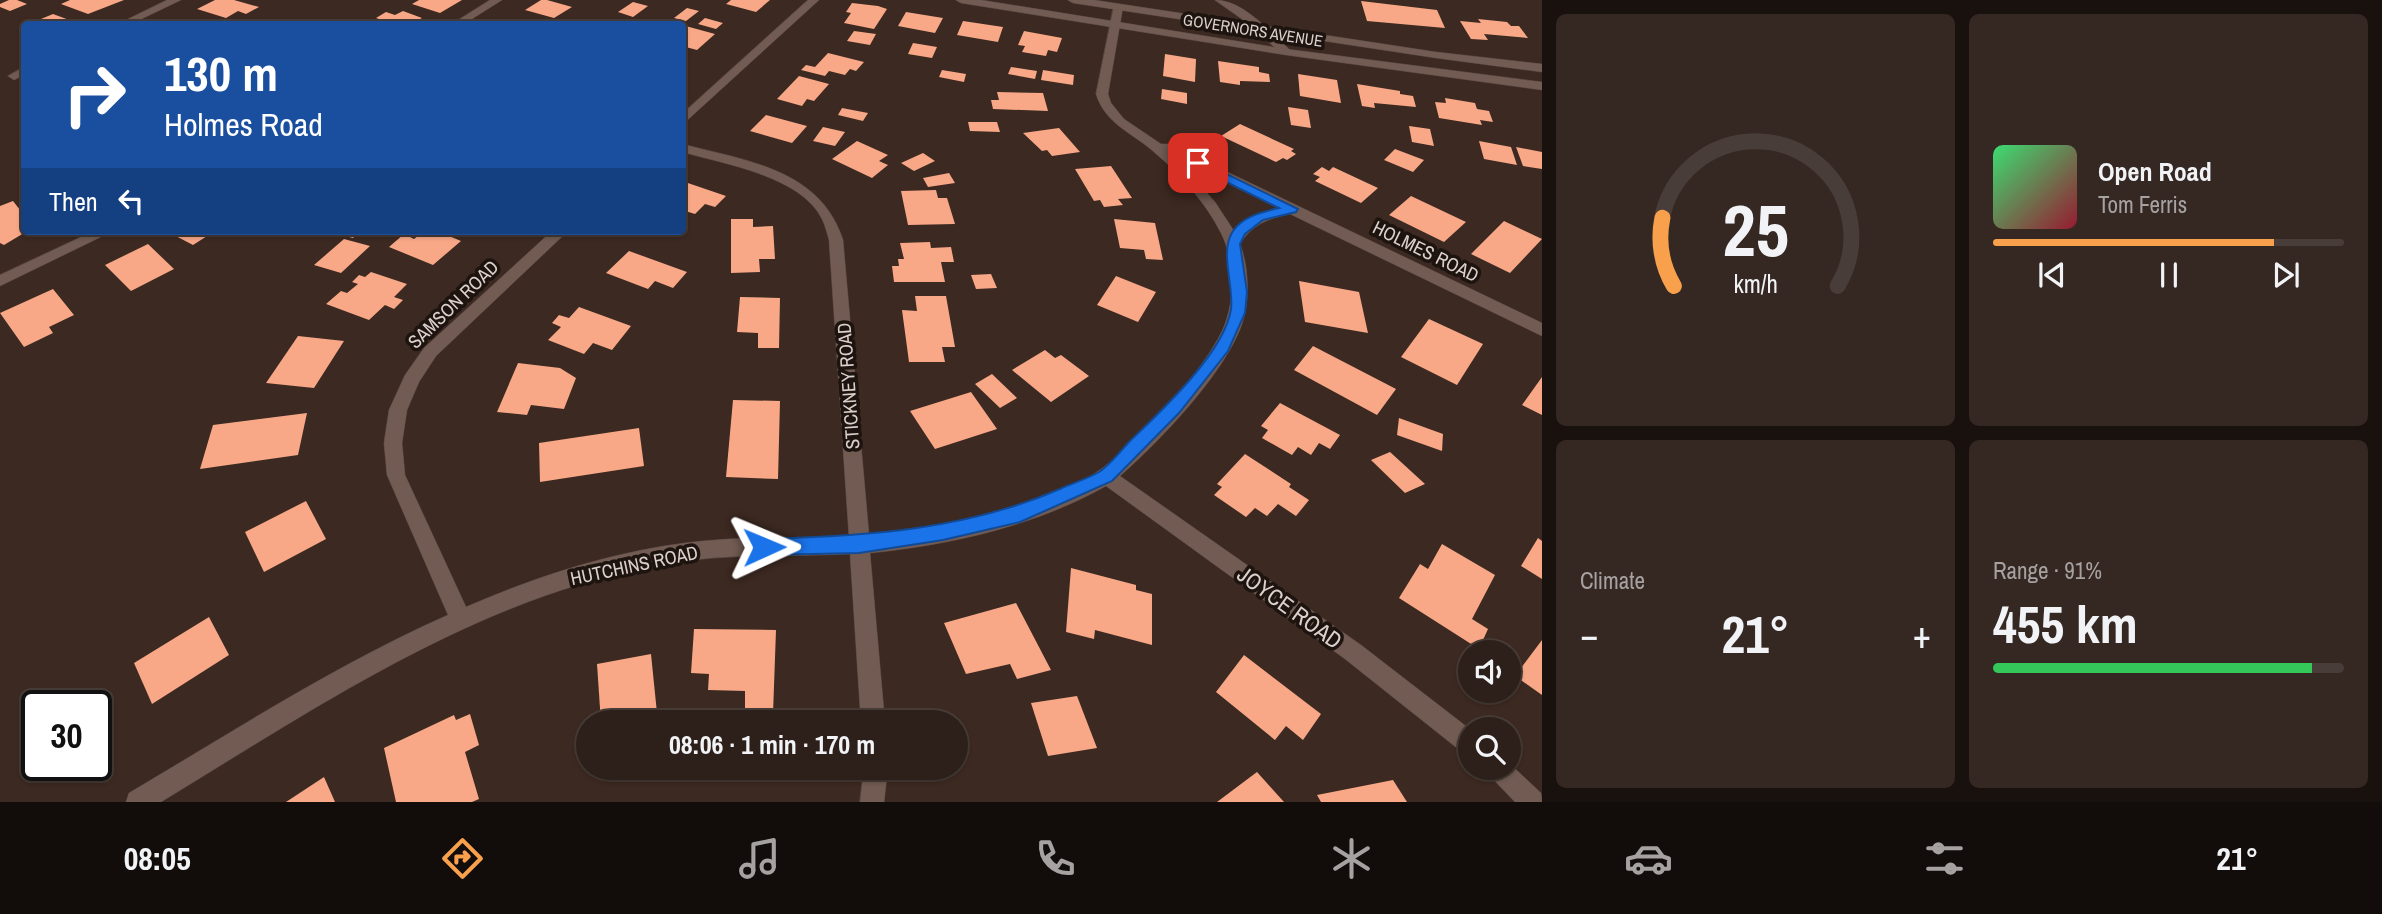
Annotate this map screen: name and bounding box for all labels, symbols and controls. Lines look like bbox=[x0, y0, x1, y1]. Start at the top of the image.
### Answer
street label: GOVERNORS AVENUE bbox=[1182, 8, 1324, 52]
text: 130 m bbox=[164, 40, 278, 106]
icon: right bbox=[49, 49, 140, 140]
text: Holmes Road bbox=[164, 103, 323, 146]
pin bbox=[1168, 133, 1228, 193]
icon: arrive bbox=[1179, 144, 1217, 182]
text: Open Road bbox=[2098, 154, 2212, 189]
text: 25 bbox=[1722, 181, 1789, 279]
icon: left bbox=[112, 182, 150, 220]
text: Then bbox=[49, 184, 98, 219]
text: Tom Ferris bbox=[2098, 189, 2187, 220]
street label: HOLMES ROAD bbox=[1369, 214, 1483, 288]
street label: SAMSON ROAD bbox=[402, 254, 504, 354]
icon: previous bbox=[2033, 256, 2071, 294]
icon: pause bbox=[2150, 256, 2188, 294]
icon: next bbox=[2267, 256, 2305, 294]
text: km/h bbox=[1733, 267, 1778, 301]
street label: STICKNEY ROAD bbox=[831, 322, 865, 450]
position arrow bbox=[727, 510, 801, 584]
street label: HUTCHINS ROAD bbox=[568, 539, 700, 591]
text: Range · 91% bbox=[1993, 555, 2102, 586]
street label: JOYCE ROAD bbox=[1231, 558, 1349, 656]
text: Climate bbox=[1580, 565, 1645, 596]
text: 455 km bbox=[1993, 589, 2138, 659]
text: 21° bbox=[1721, 599, 1790, 669]
text: − bbox=[1580, 609, 1598, 660]
text: + bbox=[1913, 609, 1931, 660]
map controls bbox=[1458, 640, 1521, 780]
button: sound bbox=[1458, 640, 1521, 703]
speed limit sign: 30 bbox=[21, 690, 112, 781]
button: search bbox=[1458, 717, 1521, 780]
text: 08:06 · 1 min · 170 m bbox=[669, 727, 875, 762]
icon: directions bbox=[438, 834, 487, 883]
icon: music bbox=[735, 834, 784, 883]
icon: phone bbox=[1031, 834, 1080, 883]
icon: climate bbox=[1327, 834, 1376, 883]
icon: car bbox=[1624, 834, 1673, 883]
icon: filters bbox=[1920, 834, 1969, 883]
text: 08:05 bbox=[124, 837, 191, 880]
text: 21° bbox=[2216, 837, 2258, 880]

